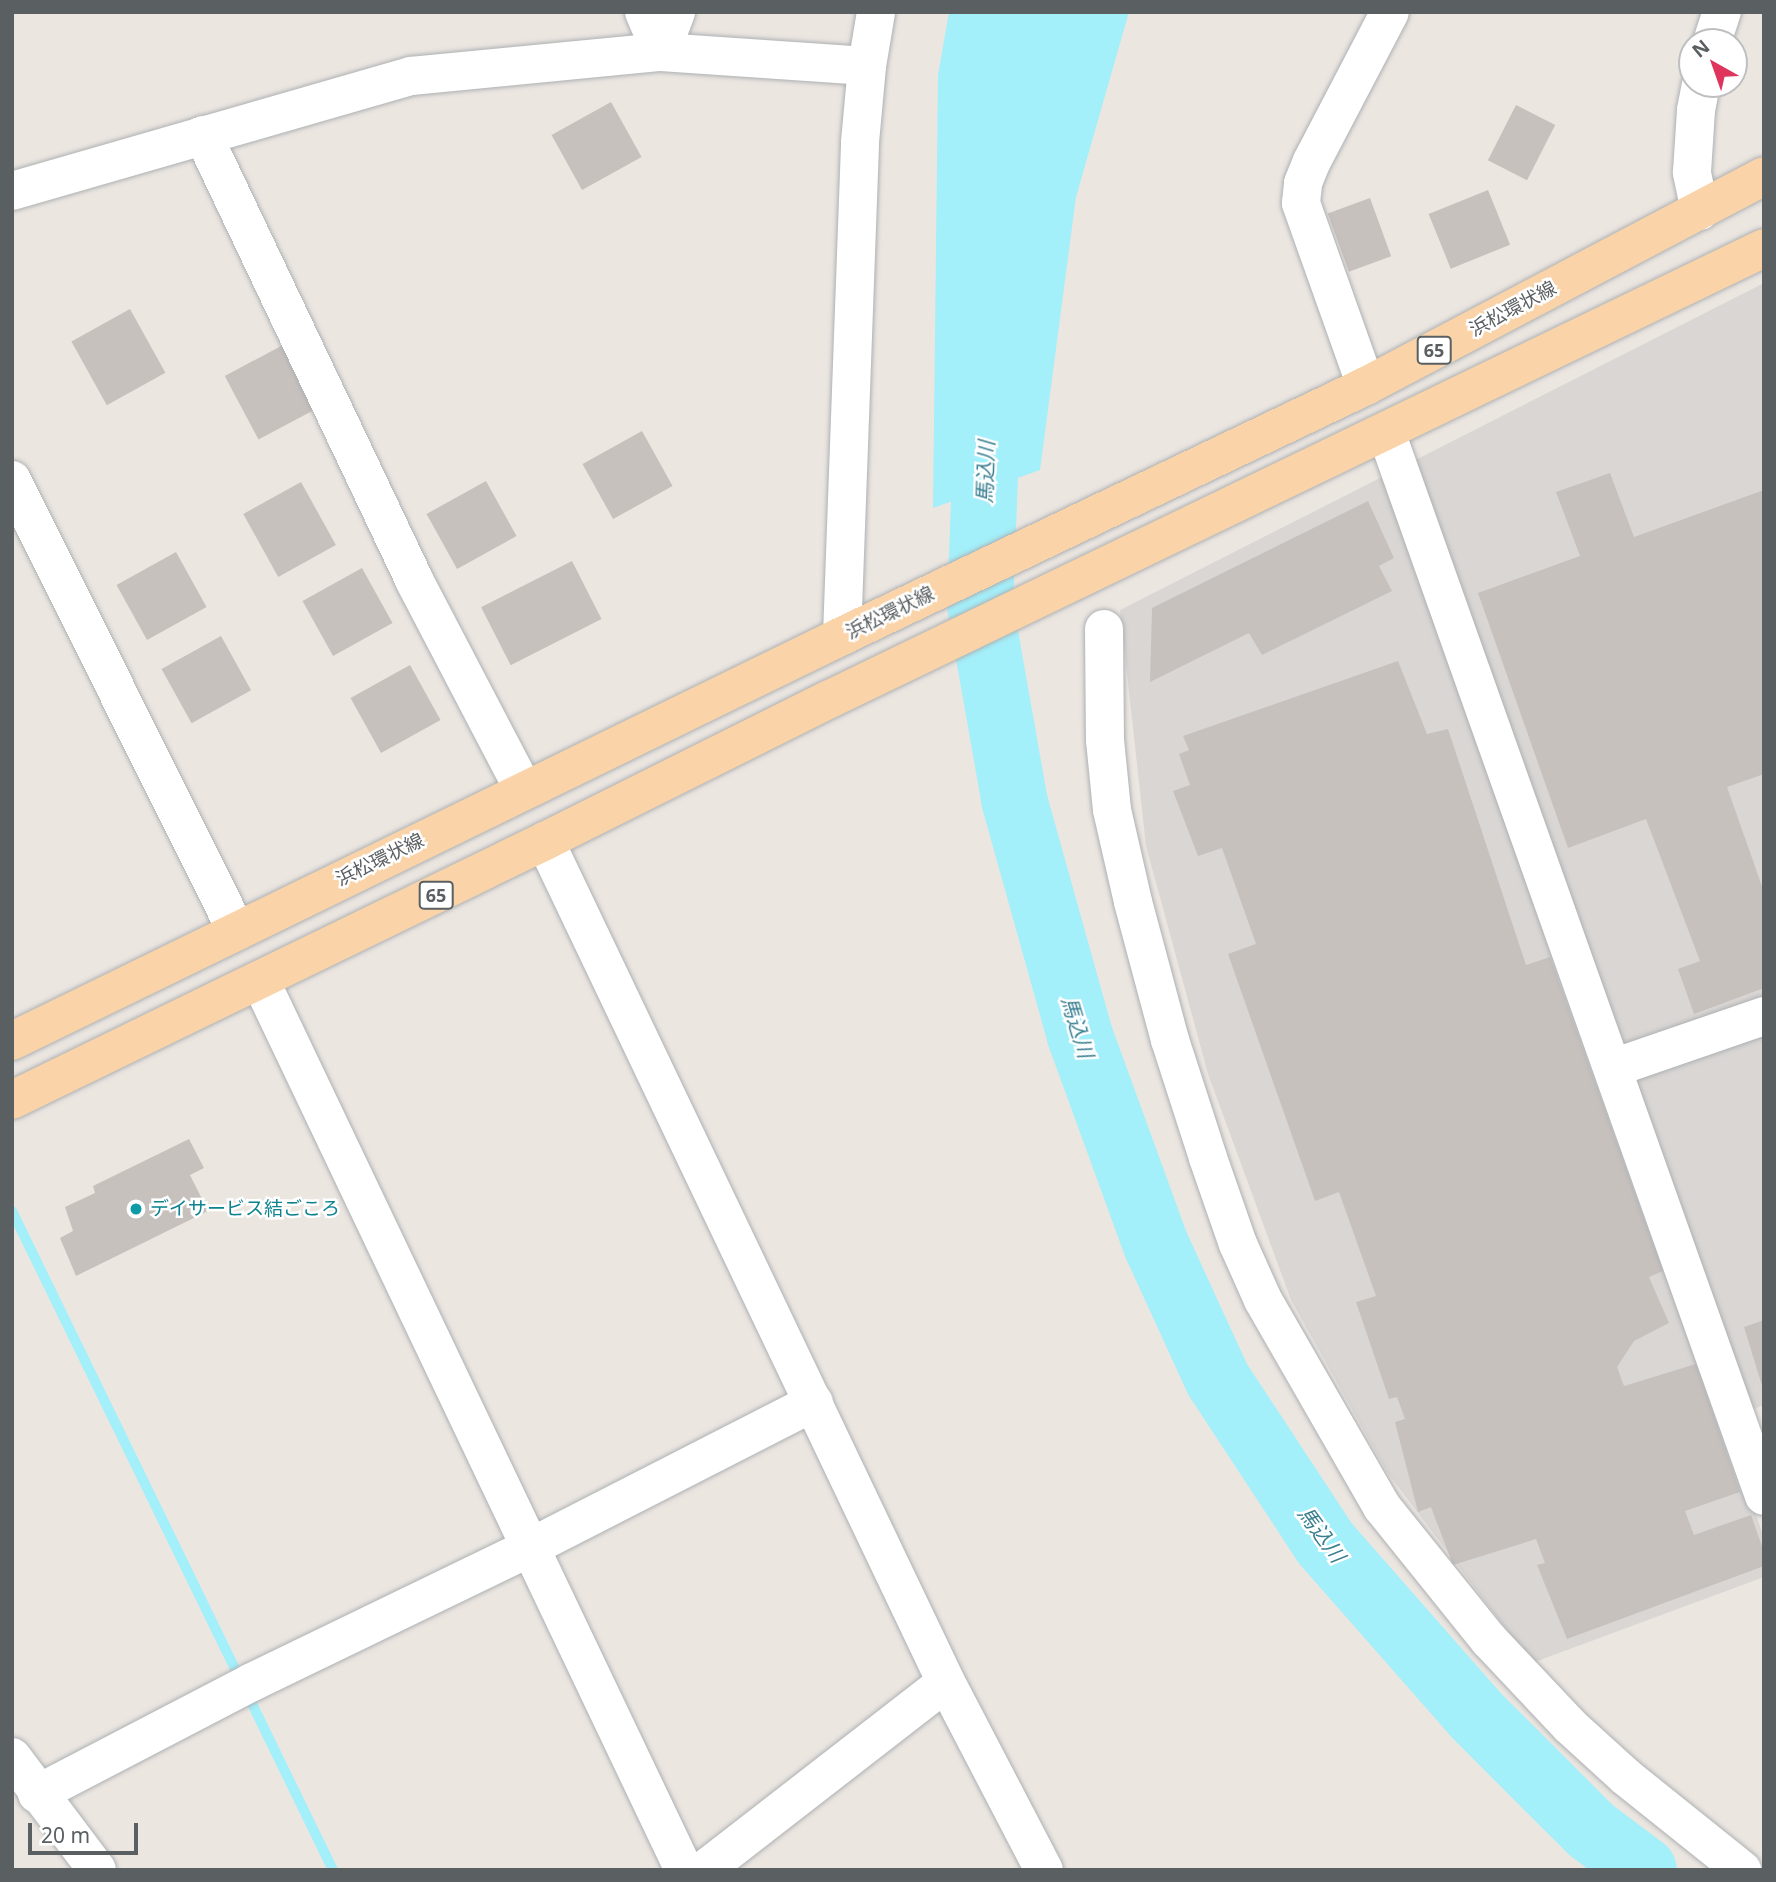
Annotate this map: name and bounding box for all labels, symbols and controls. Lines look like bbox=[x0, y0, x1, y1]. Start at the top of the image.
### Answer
north arrow bbox=[1678, 28, 1748, 98]
text: N bbox=[1687, 34, 1715, 63]
street label: 浜松環状線 bbox=[1466, 277, 1560, 341]
road number: 65 bbox=[1416, 336, 1452, 364]
water label: 馬込川 bbox=[971, 440, 999, 504]
street label: 浜松環状線 bbox=[842, 582, 938, 644]
street label: 浜松環状線 bbox=[332, 829, 428, 891]
road number: 65 bbox=[418, 880, 453, 910]
water label: 馬込川 bbox=[1057, 993, 1099, 1061]
place label: デイサービス結ごころ bbox=[150, 1198, 340, 1220]
marker: デイサービス結ごころ bbox=[128, 1201, 144, 1217]
water label: 馬込川 bbox=[1293, 1501, 1351, 1567]
scale bar bbox=[32, 1808, 142, 1852]
text: 20 m bbox=[41, 1821, 90, 1849]

